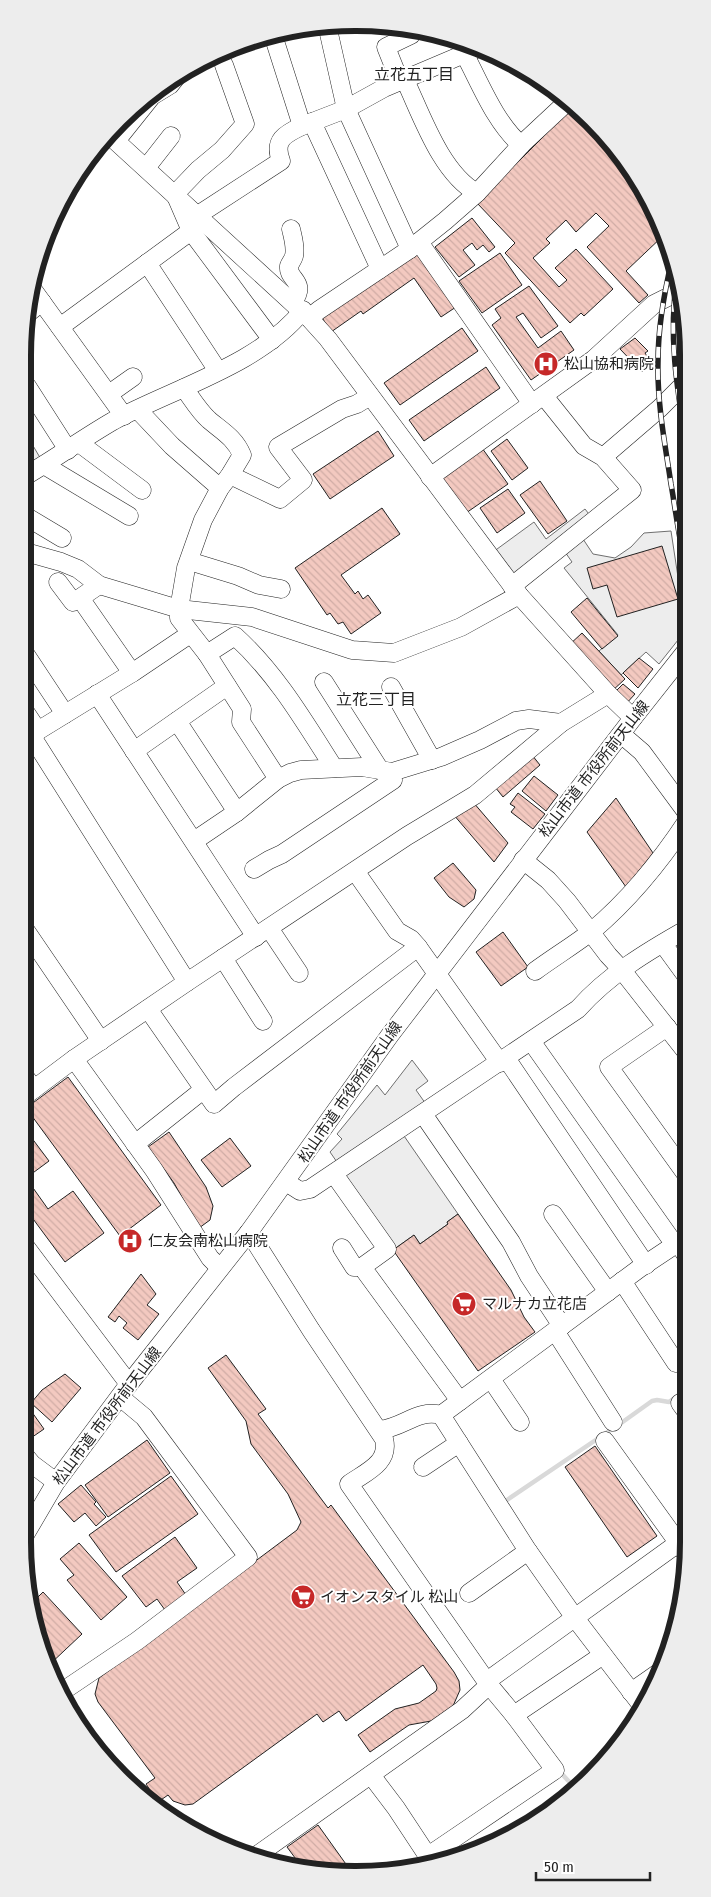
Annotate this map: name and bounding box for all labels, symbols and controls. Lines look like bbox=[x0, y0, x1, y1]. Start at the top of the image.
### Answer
district label: 立花五丁目 bbox=[374, 65, 454, 84]
hospital icon: 松山協和病院 bbox=[533, 351, 559, 377]
place label: 松山協和病院 bbox=[564, 355, 654, 373]
district label: 立花三丁目 bbox=[336, 690, 416, 709]
street label: 松山市道 市役所前天山線 bbox=[535, 697, 653, 841]
street label: 松山市道 市役所前天山線 bbox=[294, 1018, 406, 1166]
hospital icon: 仁友会南松山病院 bbox=[117, 1228, 143, 1254]
place label: 仁友会南松山病院 bbox=[148, 1232, 268, 1250]
supermarket icon: マルナカ立花店 bbox=[451, 1291, 477, 1317]
place label: マルナカ立花店 bbox=[482, 1295, 587, 1313]
street label: 松山市道 市役所前天山線 bbox=[49, 1343, 165, 1489]
supermarket icon: イオンスタイル 松山 bbox=[290, 1584, 316, 1610]
place label: イオンスタイル 松山 bbox=[320, 1588, 458, 1606]
scale bar bbox=[536, 1850, 650, 1882]
text: 50 m bbox=[544, 1858, 574, 1876]

